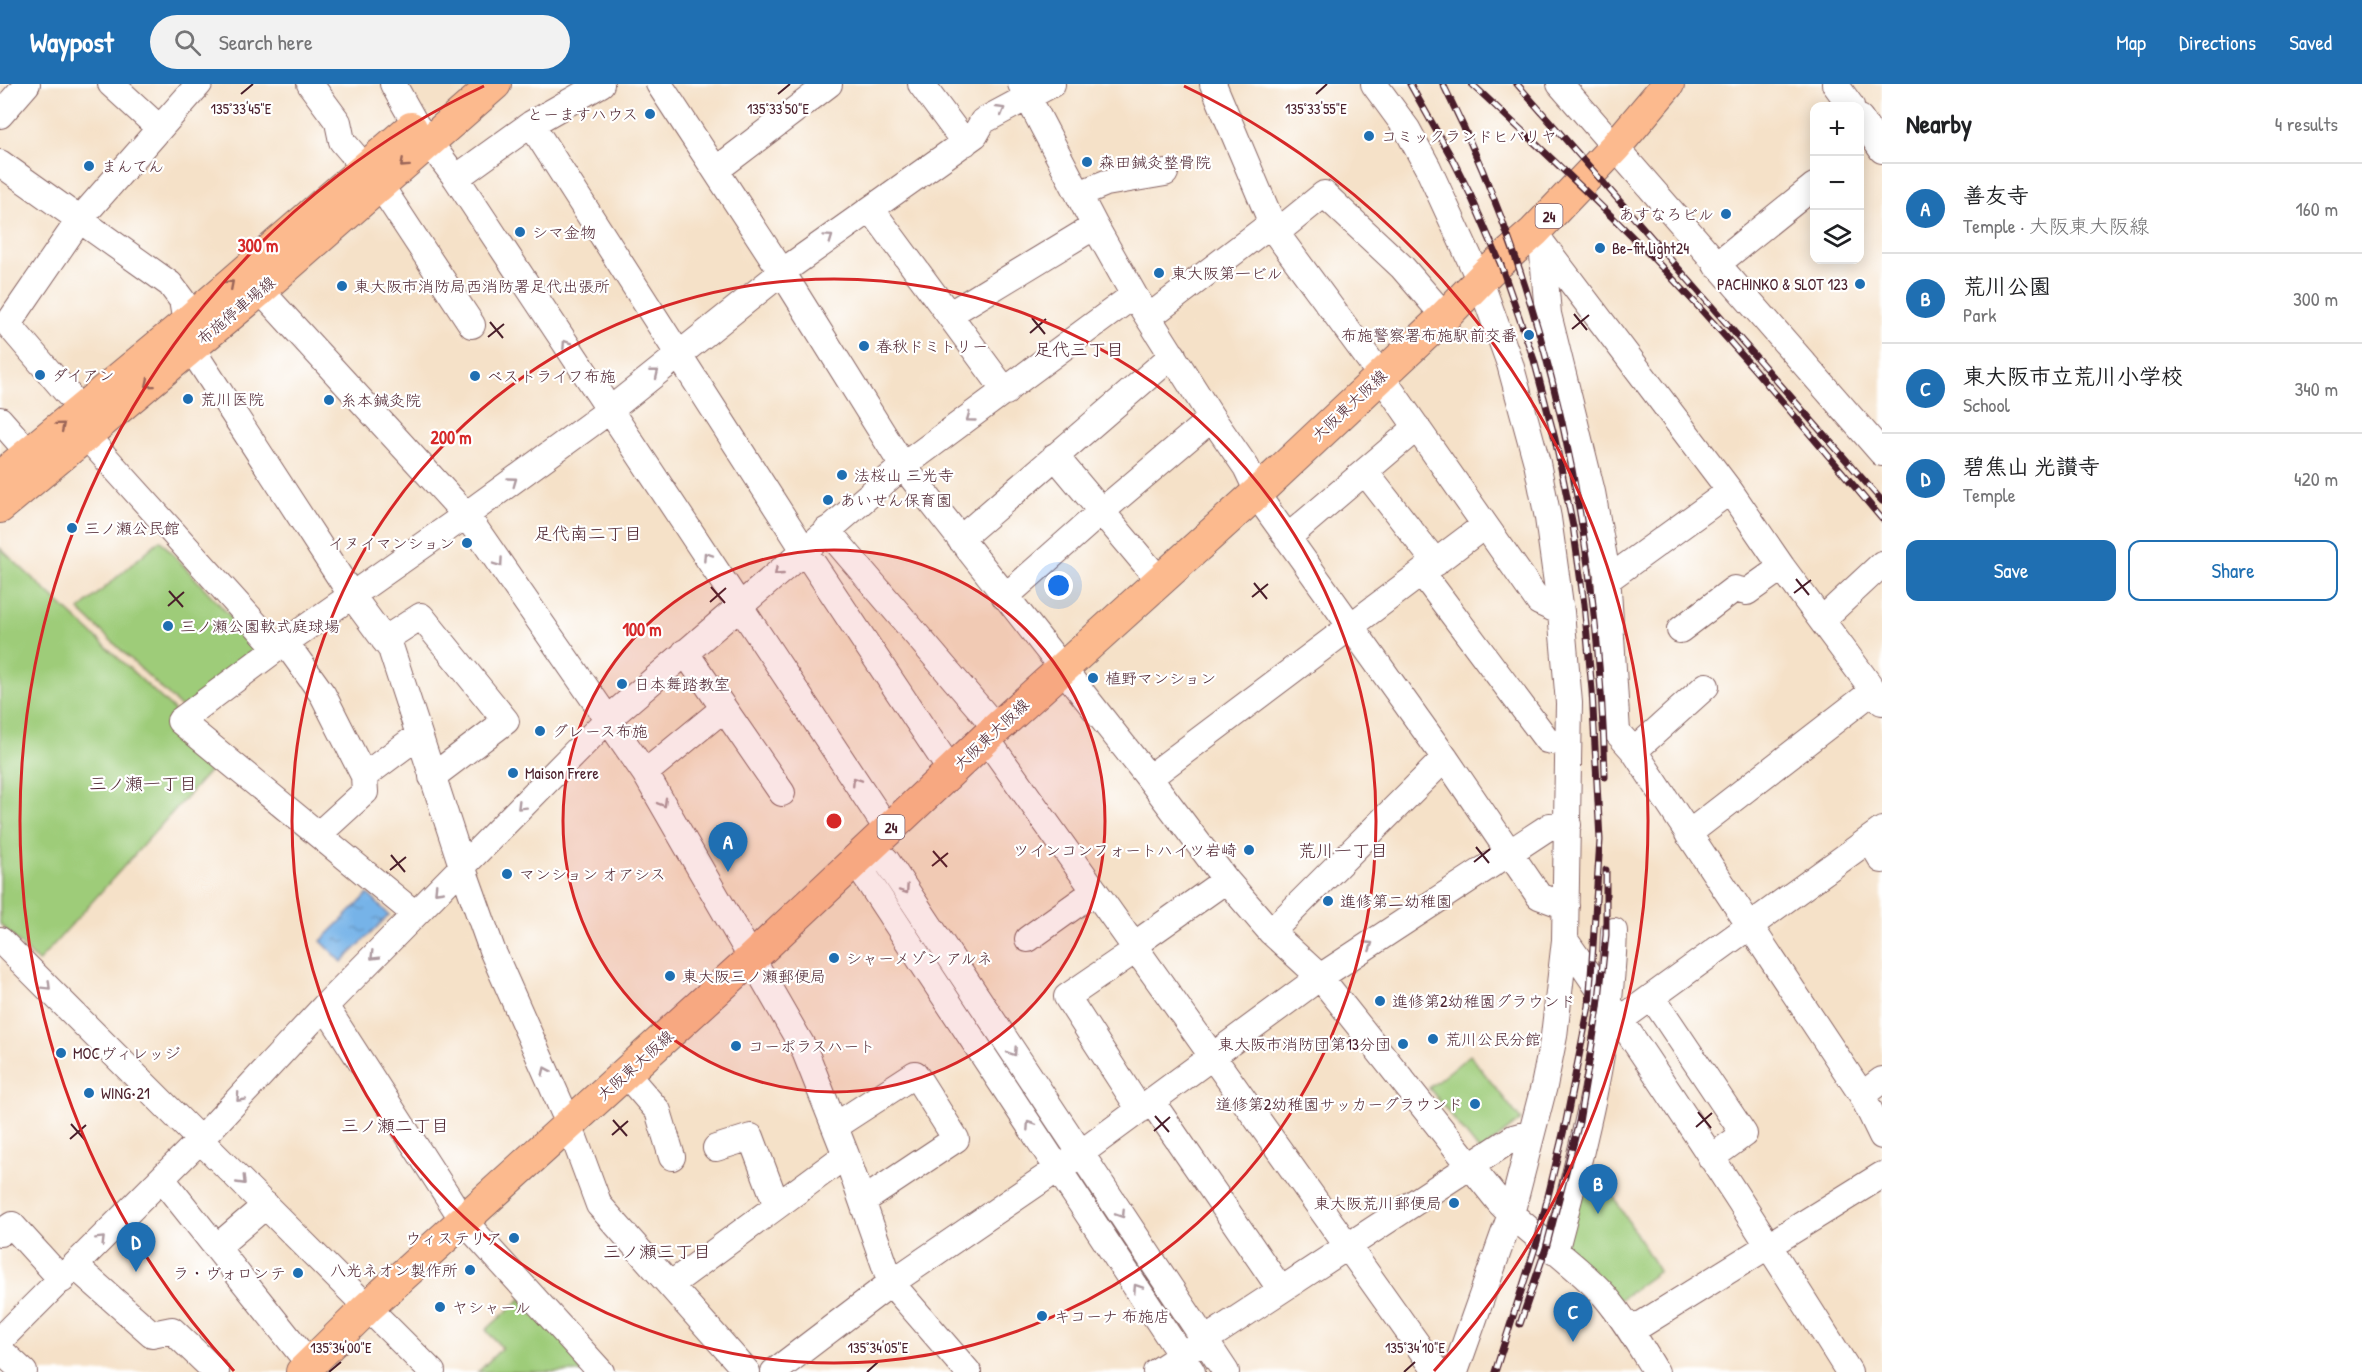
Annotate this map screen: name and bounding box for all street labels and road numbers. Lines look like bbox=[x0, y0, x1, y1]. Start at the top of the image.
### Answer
road number: 24 bbox=[1536, 204, 1562, 228]
street label: 布施停車場線 bbox=[192, 271, 280, 349]
street label: 大阪東大阪線 bbox=[1306, 364, 1392, 446]
street label: 大阪東大阪線 bbox=[948, 693, 1034, 775]
road number: 24 bbox=[878, 815, 904, 839]
street label: 大阪東大阪線 bbox=[592, 1025, 678, 1105]

